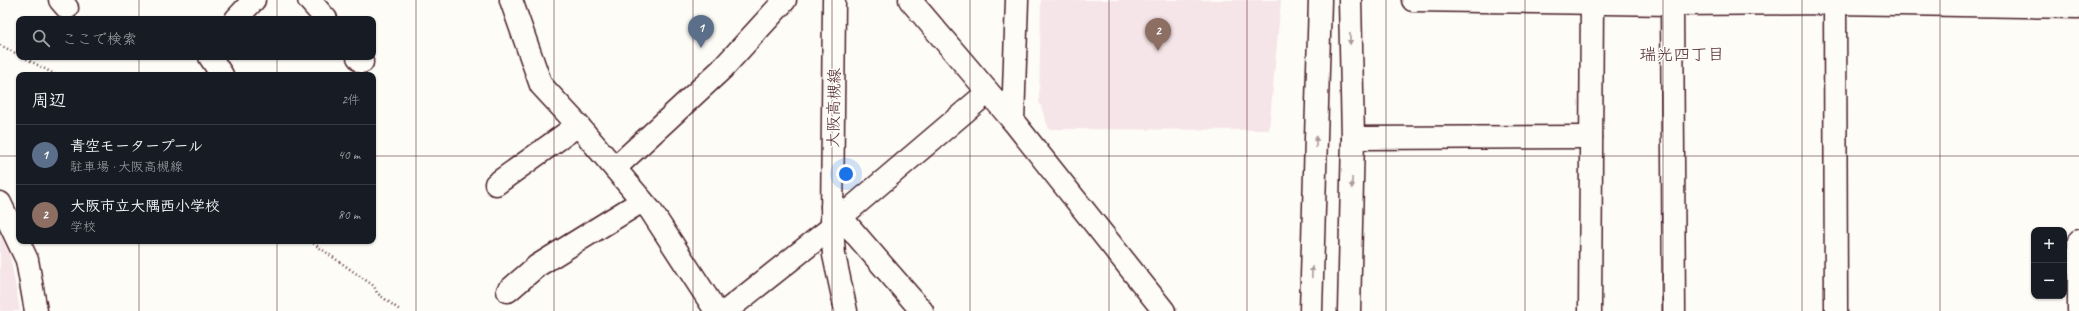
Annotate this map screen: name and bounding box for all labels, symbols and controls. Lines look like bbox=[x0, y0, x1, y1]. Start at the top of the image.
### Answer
pin: 1 bbox=[688, 15, 714, 48]
search box bbox=[16, 16, 376, 60]
pin: 2 bbox=[1145, 18, 1171, 51]
icon: search bbox=[30, 27, 52, 49]
text: ここで検索 bbox=[62, 30, 137, 49]
one-way arrow bbox=[1347, 33, 1354, 45]
district label: 瑞光四丁目 bbox=[1640, 44, 1725, 65]
street label: 大阪高槻線 bbox=[823, 68, 845, 148]
text: 周辺 bbox=[32, 90, 66, 111]
text: 2件 bbox=[341, 92, 360, 108]
one-way arrow bbox=[1313, 135, 1319, 148]
text: 青空モータープール bbox=[70, 137, 203, 156]
text: 1 bbox=[42, 147, 48, 163]
text: 40 m bbox=[338, 147, 360, 163]
text: 駐車場 · 大阪高槻線 bbox=[70, 159, 183, 175]
your location bbox=[836, 164, 856, 184]
one-way arrow bbox=[1348, 177, 1355, 189]
text: 大阪市立大隅西小学校 bbox=[70, 197, 220, 216]
text: 2 bbox=[42, 207, 48, 223]
text: 80 m bbox=[338, 207, 360, 223]
text: 学校 bbox=[70, 219, 96, 235]
map controls bbox=[2031, 227, 2067, 299]
button: + bbox=[2031, 227, 2067, 263]
button: − bbox=[2031, 263, 2067, 299]
one-way arrow bbox=[1309, 265, 1315, 278]

